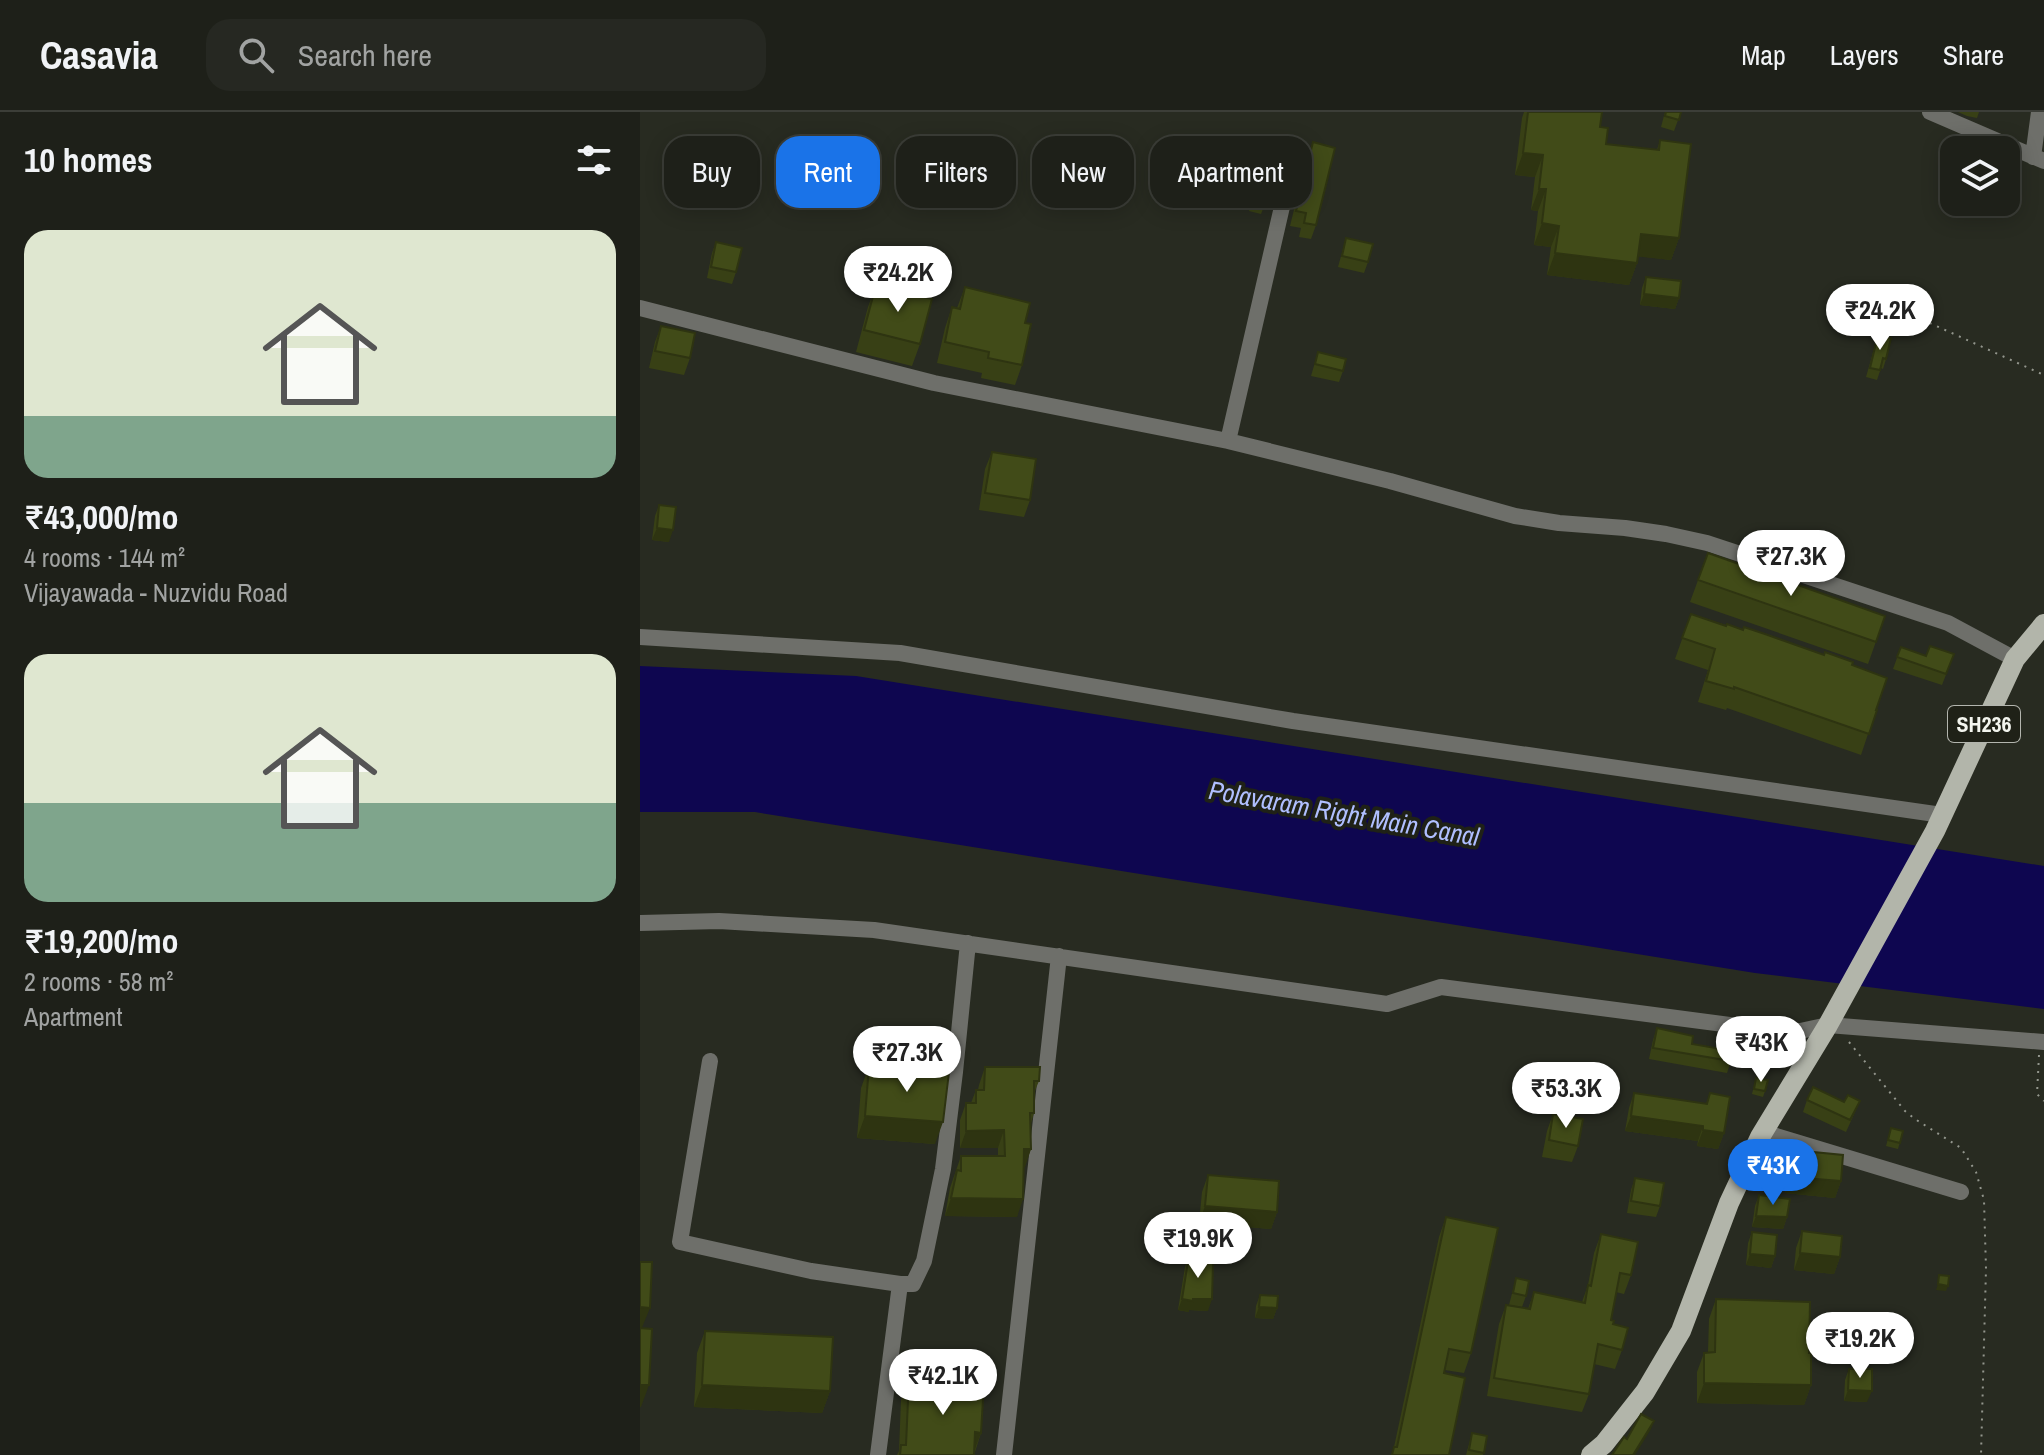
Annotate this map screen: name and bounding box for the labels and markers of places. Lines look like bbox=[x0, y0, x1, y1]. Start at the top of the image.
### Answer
pin: ₹24.2K bbox=[833, 246, 963, 314]
pin: ₹24.2K bbox=[1815, 284, 1945, 352]
pin: ₹27.3K bbox=[1726, 530, 1856, 598]
pin: ₹43K bbox=[1714, 1016, 1808, 1084]
pin: ₹27.3K bbox=[842, 1026, 972, 1094]
pin: ₹53.3K bbox=[1501, 1062, 1631, 1130]
pin: ₹43K bbox=[1726, 1139, 1820, 1207]
pin: ₹19.9K bbox=[1133, 1212, 1263, 1280]
pin: ₹19.2K bbox=[1795, 1312, 1925, 1380]
pin: ₹42.1K bbox=[878, 1349, 1008, 1417]

